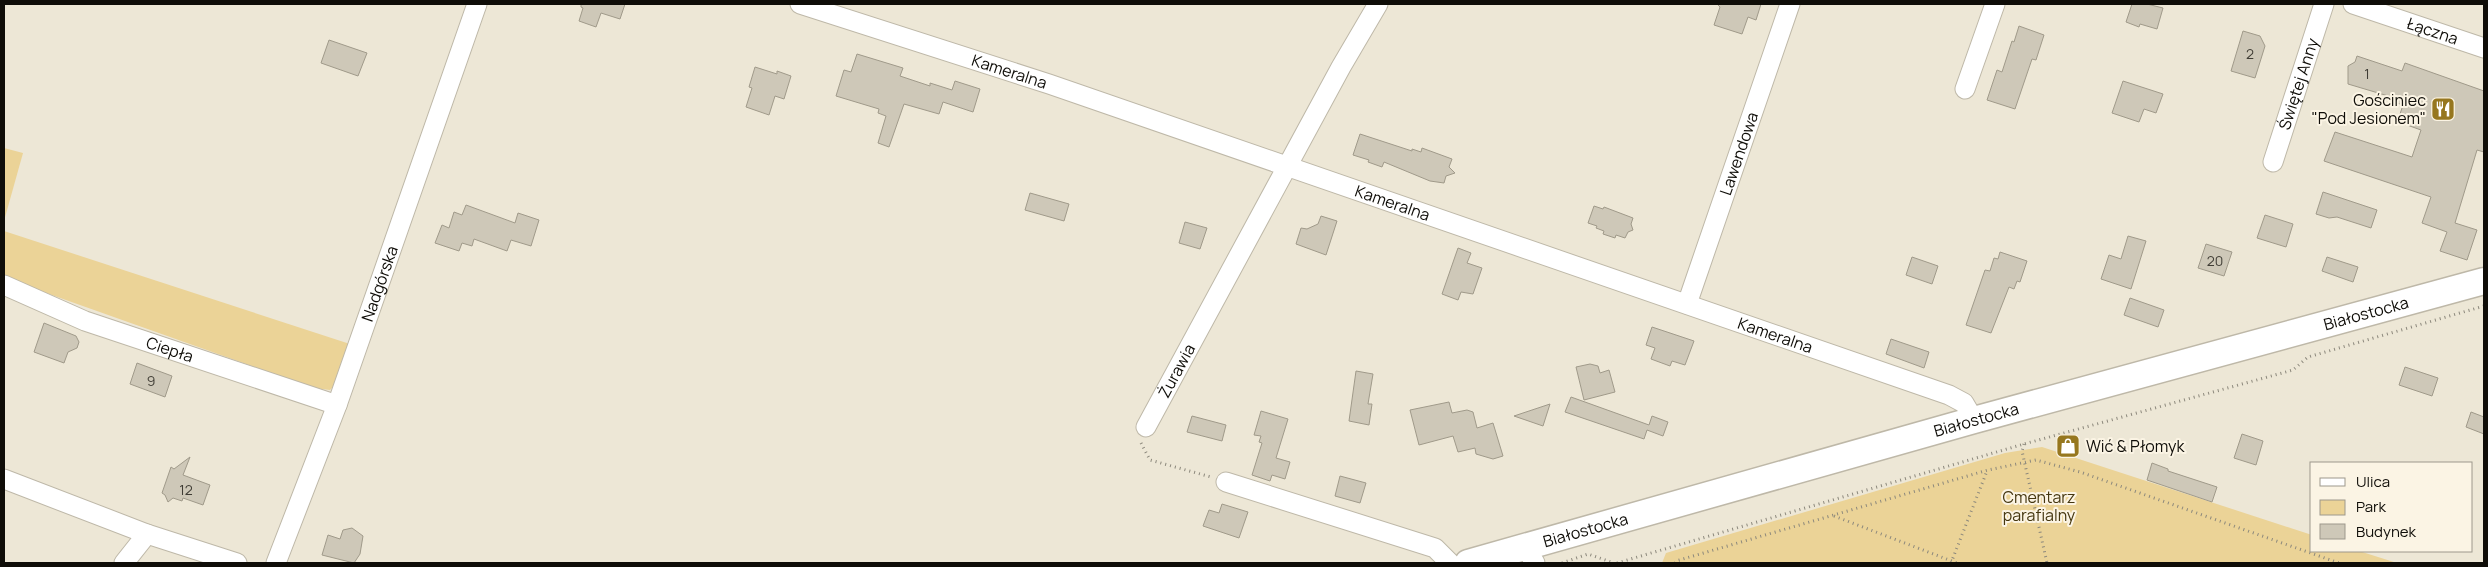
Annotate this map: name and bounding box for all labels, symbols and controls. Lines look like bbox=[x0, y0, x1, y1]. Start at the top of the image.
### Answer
street label: Łączna bbox=[2404, 12, 2461, 50]
street label: Świętej Anny bbox=[2273, 35, 2323, 133]
house number: 2 bbox=[2246, 44, 2254, 63]
street label: Kameralna bbox=[969, 49, 1050, 94]
house number: 1 bbox=[2364, 64, 2370, 83]
place label: Gościniec "Pod Jesionem" bbox=[2312, 89, 2426, 129]
restaurant icon: Gościniec "Pod Jesionem" bbox=[2430, 96, 2456, 122]
street label: Lawendowa bbox=[1714, 109, 1763, 198]
street label: Kameralna bbox=[1352, 180, 1433, 226]
street label: Nadgórska bbox=[356, 243, 403, 324]
house number: 20 bbox=[2207, 251, 2223, 270]
street label: Białostocka bbox=[2321, 291, 2411, 335]
street label: Kameralna bbox=[1735, 312, 1816, 358]
street label: Ciepła bbox=[143, 331, 196, 367]
street label: Żurawia bbox=[1153, 340, 1200, 402]
house number: 9 bbox=[147, 371, 155, 390]
street label: Białostocka bbox=[1931, 397, 2021, 442]
shop icon: Wić & Płomyk bbox=[2055, 433, 2081, 459]
place label: Wić & Płomyk bbox=[2086, 435, 2186, 457]
legend bbox=[2310, 462, 2473, 552]
text: Ulica bbox=[2356, 471, 2390, 492]
house number: 12 bbox=[179, 480, 193, 499]
park label: Cmentarz parafialny bbox=[2002, 486, 2076, 526]
text: Park bbox=[2356, 496, 2386, 517]
street label: Białostocka bbox=[1540, 507, 1630, 552]
text: Budynek bbox=[2356, 521, 2417, 542]

